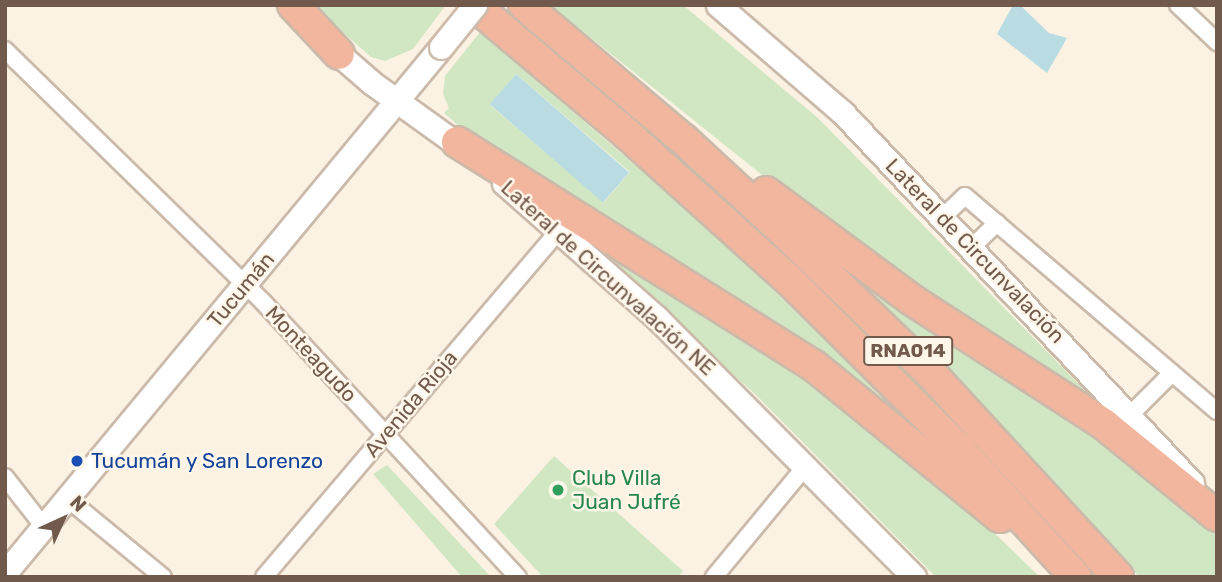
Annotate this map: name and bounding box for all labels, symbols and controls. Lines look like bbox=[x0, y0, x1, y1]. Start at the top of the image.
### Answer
street label: Lateral de Circunvalación bbox=[880, 153, 1070, 349]
street label: Lateral de Circunvalación NE bbox=[496, 175, 720, 381]
street label: Tucumán bbox=[202, 247, 280, 333]
street label: Monteagudo bbox=[260, 301, 362, 407]
road number: RNA014 bbox=[862, 336, 954, 366]
street label: Avenida Rioja bbox=[359, 346, 463, 462]
place label: Tucumán y San Lorenzo bbox=[91, 448, 324, 474]
marker: Tucumán y San Lorenzo bbox=[69, 453, 85, 469]
place label: Club Villa Juan Jufré bbox=[572, 465, 681, 515]
marker: Club Villa Juan Jufré bbox=[550, 482, 566, 498]
north arrow bbox=[28, 484, 98, 554]
text: N bbox=[65, 491, 91, 517]

